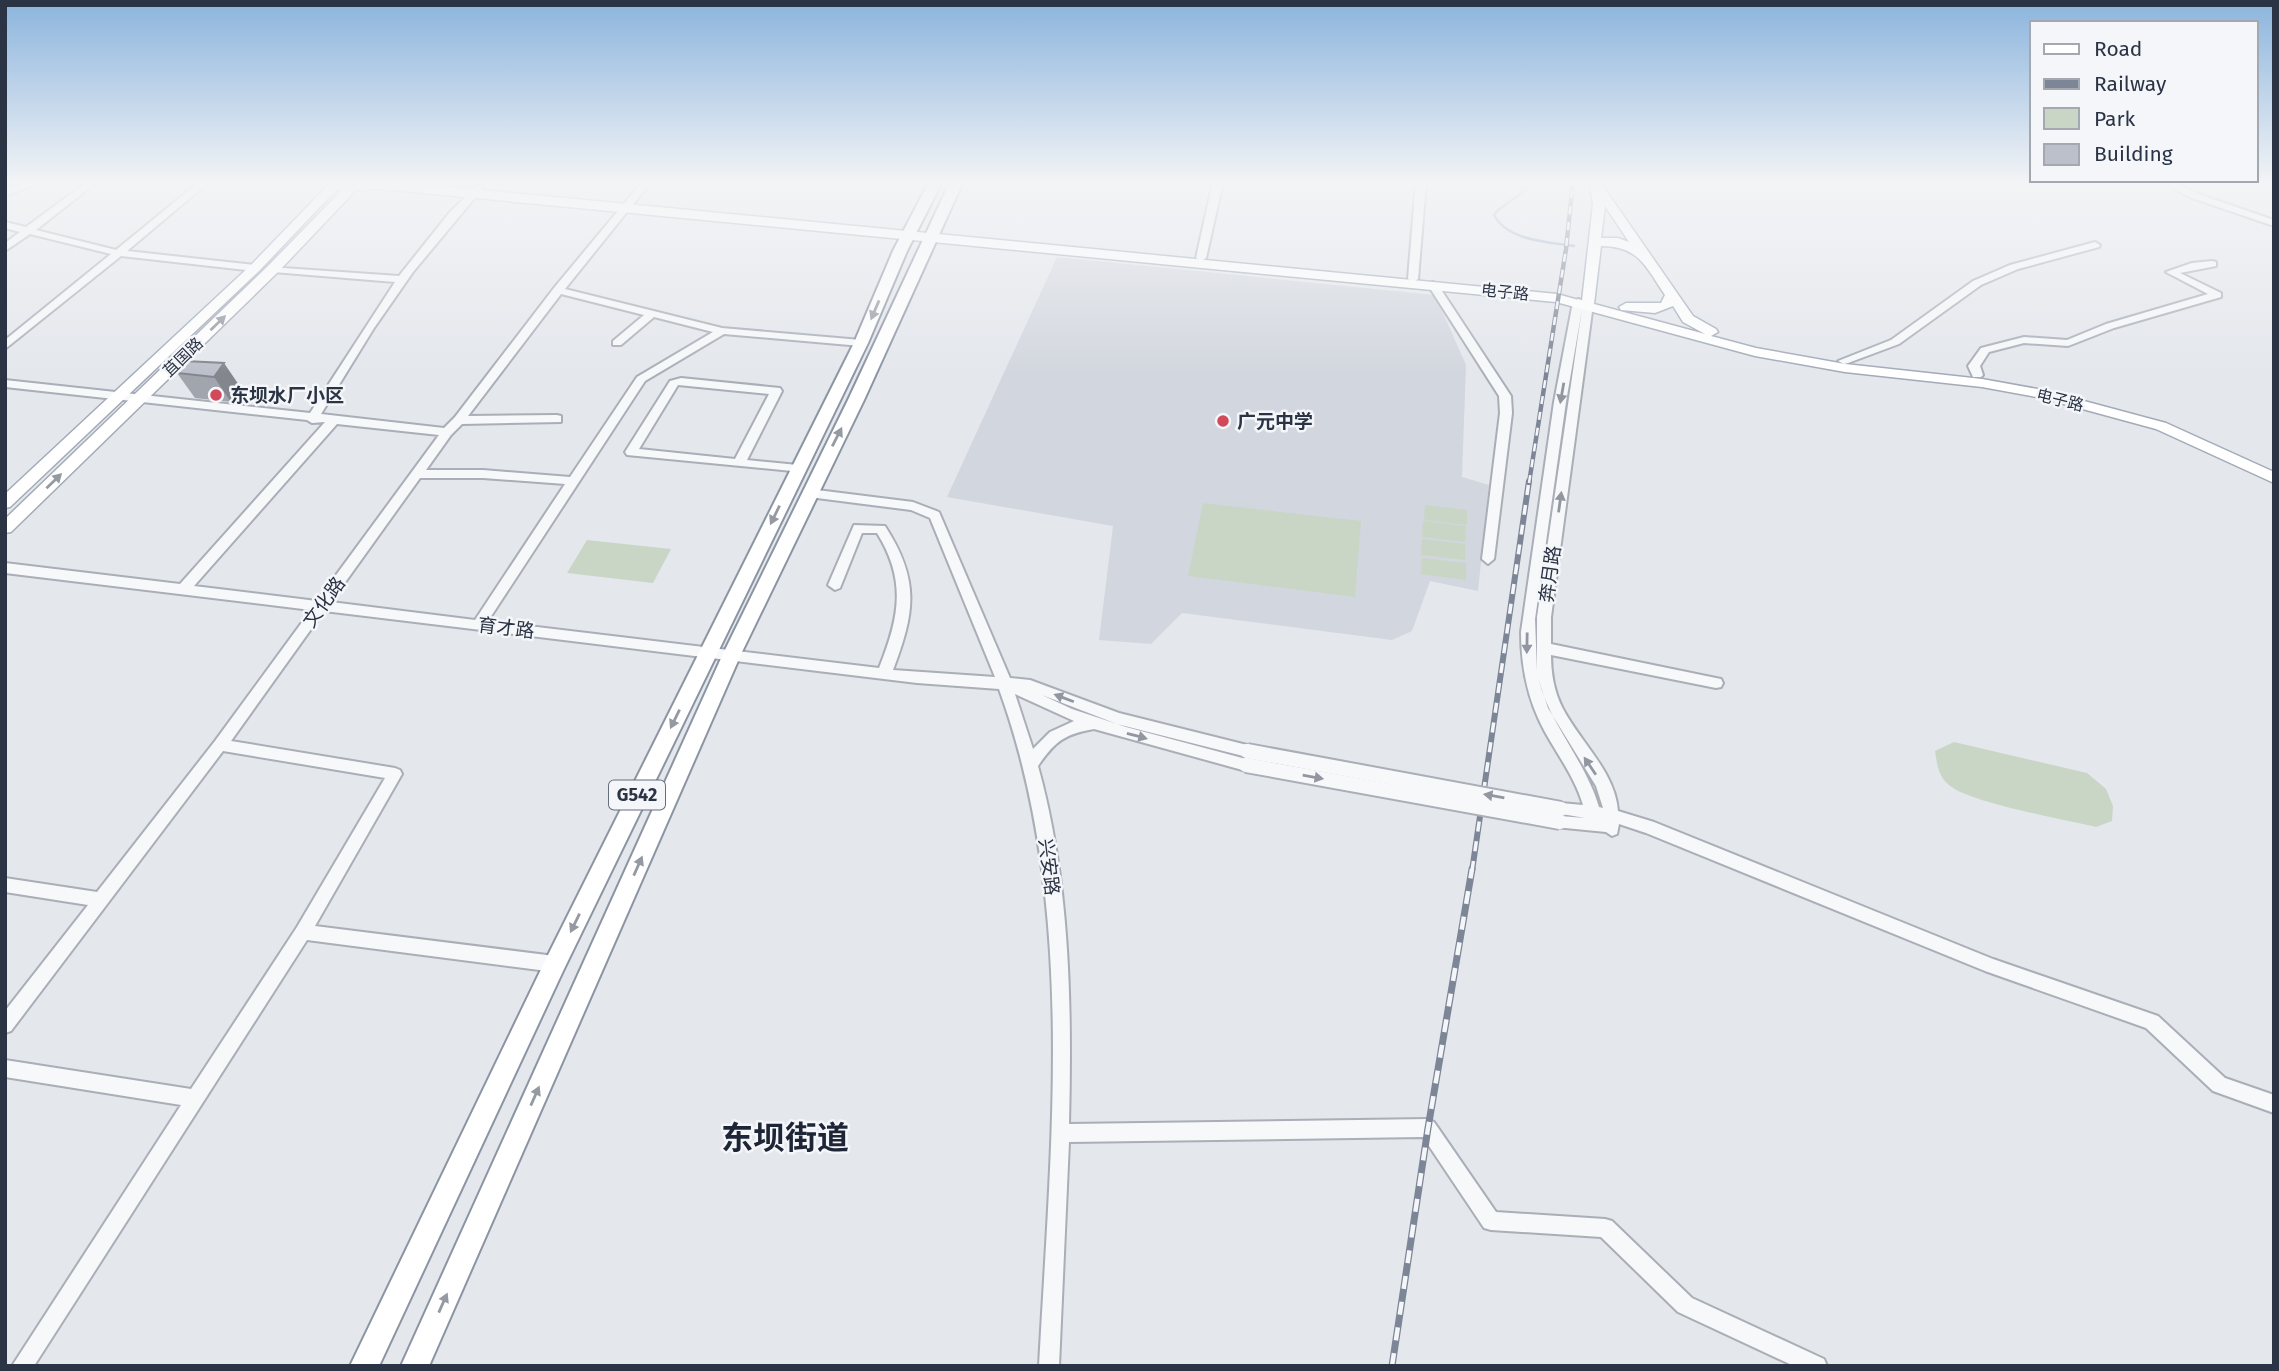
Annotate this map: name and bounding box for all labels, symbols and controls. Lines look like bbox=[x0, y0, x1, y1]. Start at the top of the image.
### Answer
legend bbox=[2030, 21, 2258, 182]
text: Road bbox=[2094, 36, 2142, 62]
text: Railway bbox=[2094, 71, 2167, 97]
text: Park bbox=[2094, 106, 2136, 132]
text: Building bbox=[2094, 141, 2173, 167]
street label: 电子路 bbox=[1480, 280, 1530, 304]
one-way arrow bbox=[869, 300, 880, 321]
one-way arrow bbox=[209, 315, 226, 331]
street label: 苴国路 bbox=[159, 333, 207, 381]
one-way arrow bbox=[1556, 382, 1567, 404]
place label: 东坝水厂小区 bbox=[230, 384, 344, 407]
street label: 电子路 bbox=[2034, 385, 2086, 415]
marker: 东坝水厂小区 bbox=[208, 387, 224, 403]
place label: 广元中学 bbox=[1237, 410, 1313, 433]
marker: 广元中学 bbox=[1215, 413, 1231, 429]
one-way arrow bbox=[832, 427, 843, 447]
one-way arrow bbox=[46, 473, 63, 490]
one-way arrow bbox=[1555, 491, 1566, 513]
one-way arrow bbox=[770, 505, 781, 525]
street label: 奔月路 bbox=[1535, 544, 1565, 604]
street label: 文化路 bbox=[298, 572, 350, 632]
street label: 育才路 bbox=[476, 613, 536, 643]
one-way arrow bbox=[1522, 632, 1533, 654]
one-way arrow bbox=[1054, 692, 1075, 703]
one-way arrow bbox=[669, 709, 680, 729]
one-way arrow bbox=[1126, 731, 1148, 742]
one-way arrow bbox=[1584, 756, 1597, 775]
one-way arrow bbox=[1302, 772, 1324, 783]
road number: G542 bbox=[609, 780, 665, 810]
one-way arrow bbox=[1483, 791, 1505, 802]
street label: 兴安路 bbox=[1034, 837, 1064, 897]
one-way arrow bbox=[633, 855, 644, 876]
one-way arrow bbox=[569, 913, 581, 933]
one-way arrow bbox=[529, 1086, 541, 1106]
district label: 东坝街道 bbox=[721, 1119, 849, 1157]
one-way arrow bbox=[438, 1293, 449, 1314]

